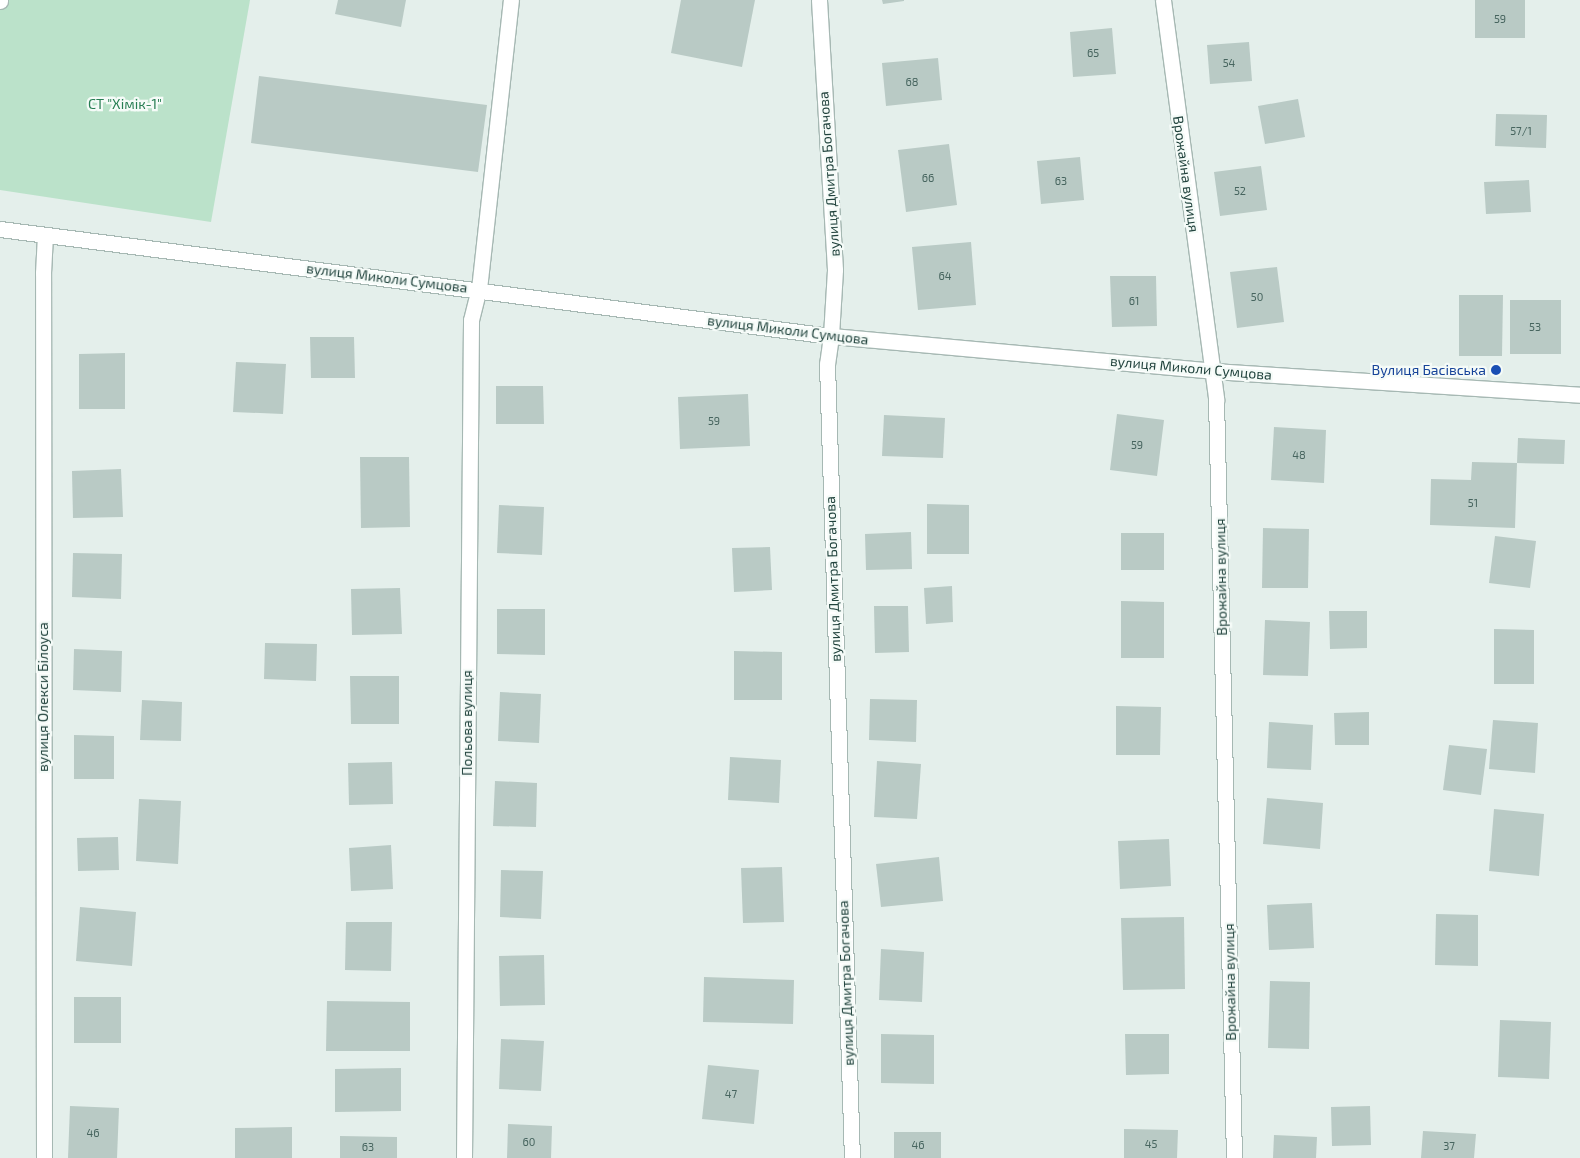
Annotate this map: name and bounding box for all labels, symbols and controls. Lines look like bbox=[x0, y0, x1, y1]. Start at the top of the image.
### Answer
house number: 59 bbox=[1494, 12, 1506, 26]
house number: 65 bbox=[1087, 46, 1099, 60]
house number: 54 bbox=[1223, 56, 1235, 70]
house number: 68 bbox=[906, 75, 918, 89]
street label: вулиця Дмитра Богачова bbox=[815, 91, 843, 257]
park label: СТ "Хімік-1" bbox=[88, 96, 162, 112]
street label: Врожайна вулиця bbox=[1170, 115, 1202, 233]
house number: 57/1 bbox=[1510, 124, 1532, 138]
house number: 66 bbox=[922, 171, 934, 185]
house number: 63 bbox=[1055, 174, 1067, 188]
house number: 52 bbox=[1234, 184, 1246, 198]
street label: вулиця Миколи Сумцова bbox=[305, 260, 469, 296]
house number: 64 bbox=[938, 269, 952, 283]
house number: 50 bbox=[1251, 290, 1263, 304]
house number: 61 bbox=[1129, 294, 1139, 308]
street label: вулиця Миколи Сумцова bbox=[706, 312, 870, 348]
house number: 53 bbox=[1529, 320, 1541, 334]
street label: вулиця Миколи Сумцова bbox=[1109, 353, 1273, 383]
place label: Вулиця Басівська bbox=[1372, 362, 1486, 378]
marker: Вулиця Басівська bbox=[1490, 364, 1502, 376]
house number: 59 bbox=[708, 414, 720, 428]
house number: 59 bbox=[1131, 438, 1143, 452]
house number: 48 bbox=[1292, 448, 1306, 462]
street label: вулиця Дмитра Богачова bbox=[822, 496, 844, 662]
house number: 51 bbox=[1468, 496, 1478, 510]
street label: Врожайна вулиця bbox=[1212, 518, 1230, 636]
street label: вулиця Олекси Білоуса bbox=[35, 622, 51, 772]
street label: Польова вулиця bbox=[459, 670, 475, 776]
street label: вулиця Дмитра Богачова bbox=[835, 900, 857, 1066]
street label: Врожайна вулиця bbox=[1221, 923, 1239, 1041]
house number: 47 bbox=[725, 1087, 737, 1101]
house number: 46 bbox=[86, 1126, 100, 1140]
house number: 60 bbox=[523, 1135, 535, 1149]
house number: 45 bbox=[1145, 1137, 1157, 1151]
house number: 46 bbox=[911, 1138, 925, 1152]
house number: 37 bbox=[1443, 1139, 1455, 1153]
house number: 63 bbox=[362, 1140, 374, 1154]

